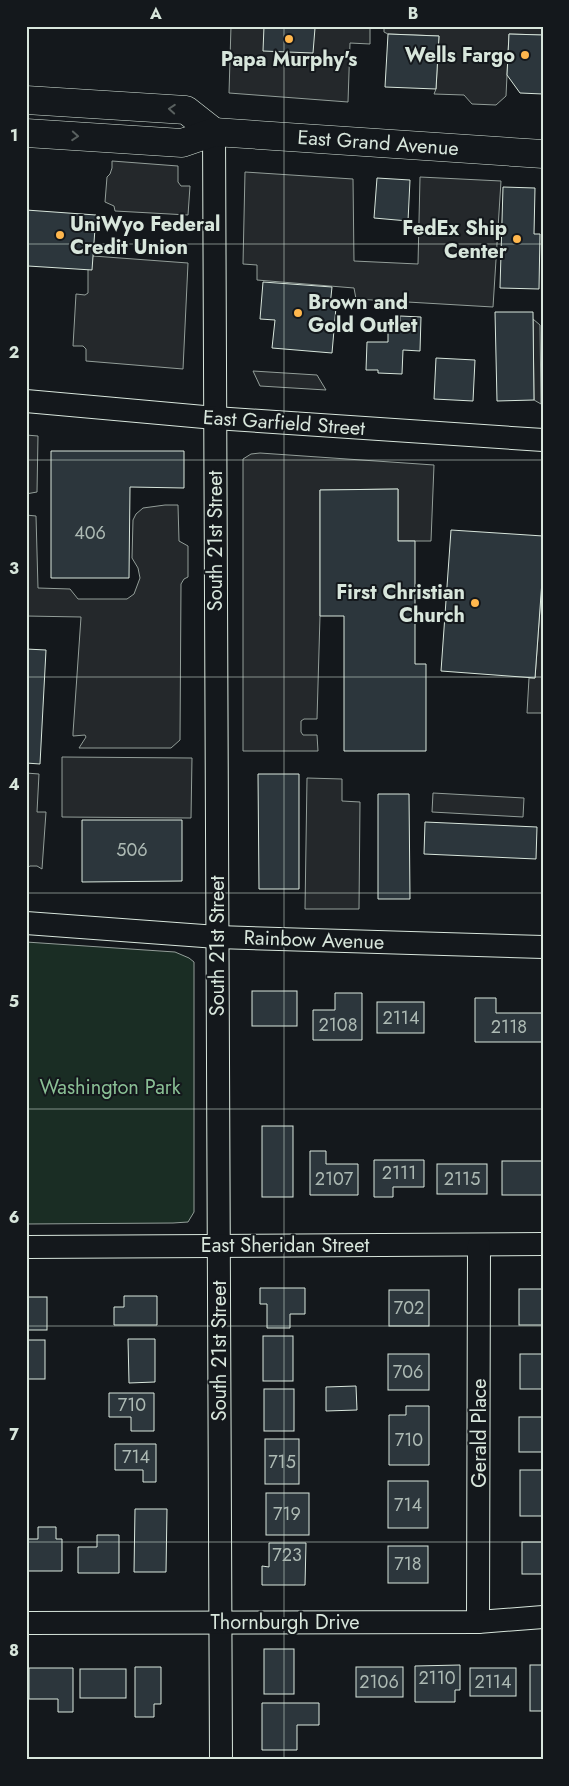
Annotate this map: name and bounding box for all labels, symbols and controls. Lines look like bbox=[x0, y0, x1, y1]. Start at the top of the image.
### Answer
text: A bbox=[149, 2, 162, 25]
text: B bbox=[408, 2, 418, 25]
marker: Papa Murphy's bbox=[283, 33, 295, 45]
place label: Wells Fargo bbox=[405, 41, 515, 70]
place label: Papa Murphy's bbox=[221, 45, 357, 74]
marker: Wells Fargo bbox=[519, 49, 531, 61]
one-way arrow bbox=[168, 104, 176, 115]
street label: East Grand Avenue bbox=[296, 123, 460, 163]
text: 1 bbox=[10, 124, 18, 147]
one-way arrow bbox=[71, 130, 79, 141]
place label: UniWyo Federal Credit Union bbox=[70, 210, 220, 262]
place label: FedEx Ship Center bbox=[402, 214, 508, 266]
marker: UniWyo Federal Credit Union bbox=[54, 229, 66, 241]
marker: FedEx Ship Center bbox=[511, 233, 523, 245]
place label: Brown and Gold Outlet bbox=[308, 288, 418, 340]
marker: Brown and Gold Outlet bbox=[292, 307, 304, 319]
text: 2 bbox=[9, 341, 19, 364]
street label: East Garfield Street bbox=[202, 403, 366, 443]
street label: South 21st Street bbox=[201, 470, 230, 611]
house number: 406 bbox=[74, 520, 106, 546]
text: 3 bbox=[9, 557, 19, 580]
place label: First Christian Church bbox=[336, 578, 465, 630]
marker: First Christian Church bbox=[469, 597, 481, 609]
text: 4 bbox=[8, 773, 20, 796]
house number: 506 bbox=[116, 837, 148, 863]
street label: South 21st Street bbox=[203, 875, 232, 1016]
street label: Rainbow Avenue bbox=[243, 923, 385, 957]
text: 5 bbox=[9, 990, 19, 1013]
house number: 2114 bbox=[383, 1005, 419, 1031]
house number: 2108 bbox=[319, 1012, 357, 1038]
house number: 2118 bbox=[491, 1014, 527, 1040]
park label: Washington Park bbox=[40, 1073, 181, 1102]
house number: 2111 bbox=[382, 1160, 416, 1186]
house number: 2107 bbox=[315, 1166, 354, 1192]
house number: 2115 bbox=[444, 1166, 480, 1192]
text: 6 bbox=[9, 1206, 19, 1229]
street label: East Sheridan Street bbox=[201, 1231, 369, 1260]
street label: South 21st Street bbox=[205, 1280, 234, 1421]
house number: 702 bbox=[394, 1295, 424, 1321]
house number: 706 bbox=[393, 1359, 423, 1385]
street label: Gerald Place bbox=[465, 1378, 494, 1488]
house number: 710 bbox=[118, 1392, 146, 1418]
text: 7 bbox=[9, 1423, 19, 1446]
house number: 710 bbox=[395, 1427, 423, 1453]
house number: 714 bbox=[122, 1444, 150, 1470]
house number: 715 bbox=[268, 1449, 296, 1475]
house number: 714 bbox=[394, 1492, 422, 1518]
house number: 719 bbox=[273, 1501, 301, 1527]
house number: 723 bbox=[272, 1542, 302, 1568]
house number: 718 bbox=[394, 1551, 422, 1577]
street label: Thornburgh Drive bbox=[211, 1608, 359, 1637]
text: 8 bbox=[9, 1639, 19, 1662]
house number: 2110 bbox=[418, 1665, 456, 1691]
house number: 2106 bbox=[359, 1669, 399, 1695]
house number: 2114 bbox=[475, 1669, 511, 1695]

